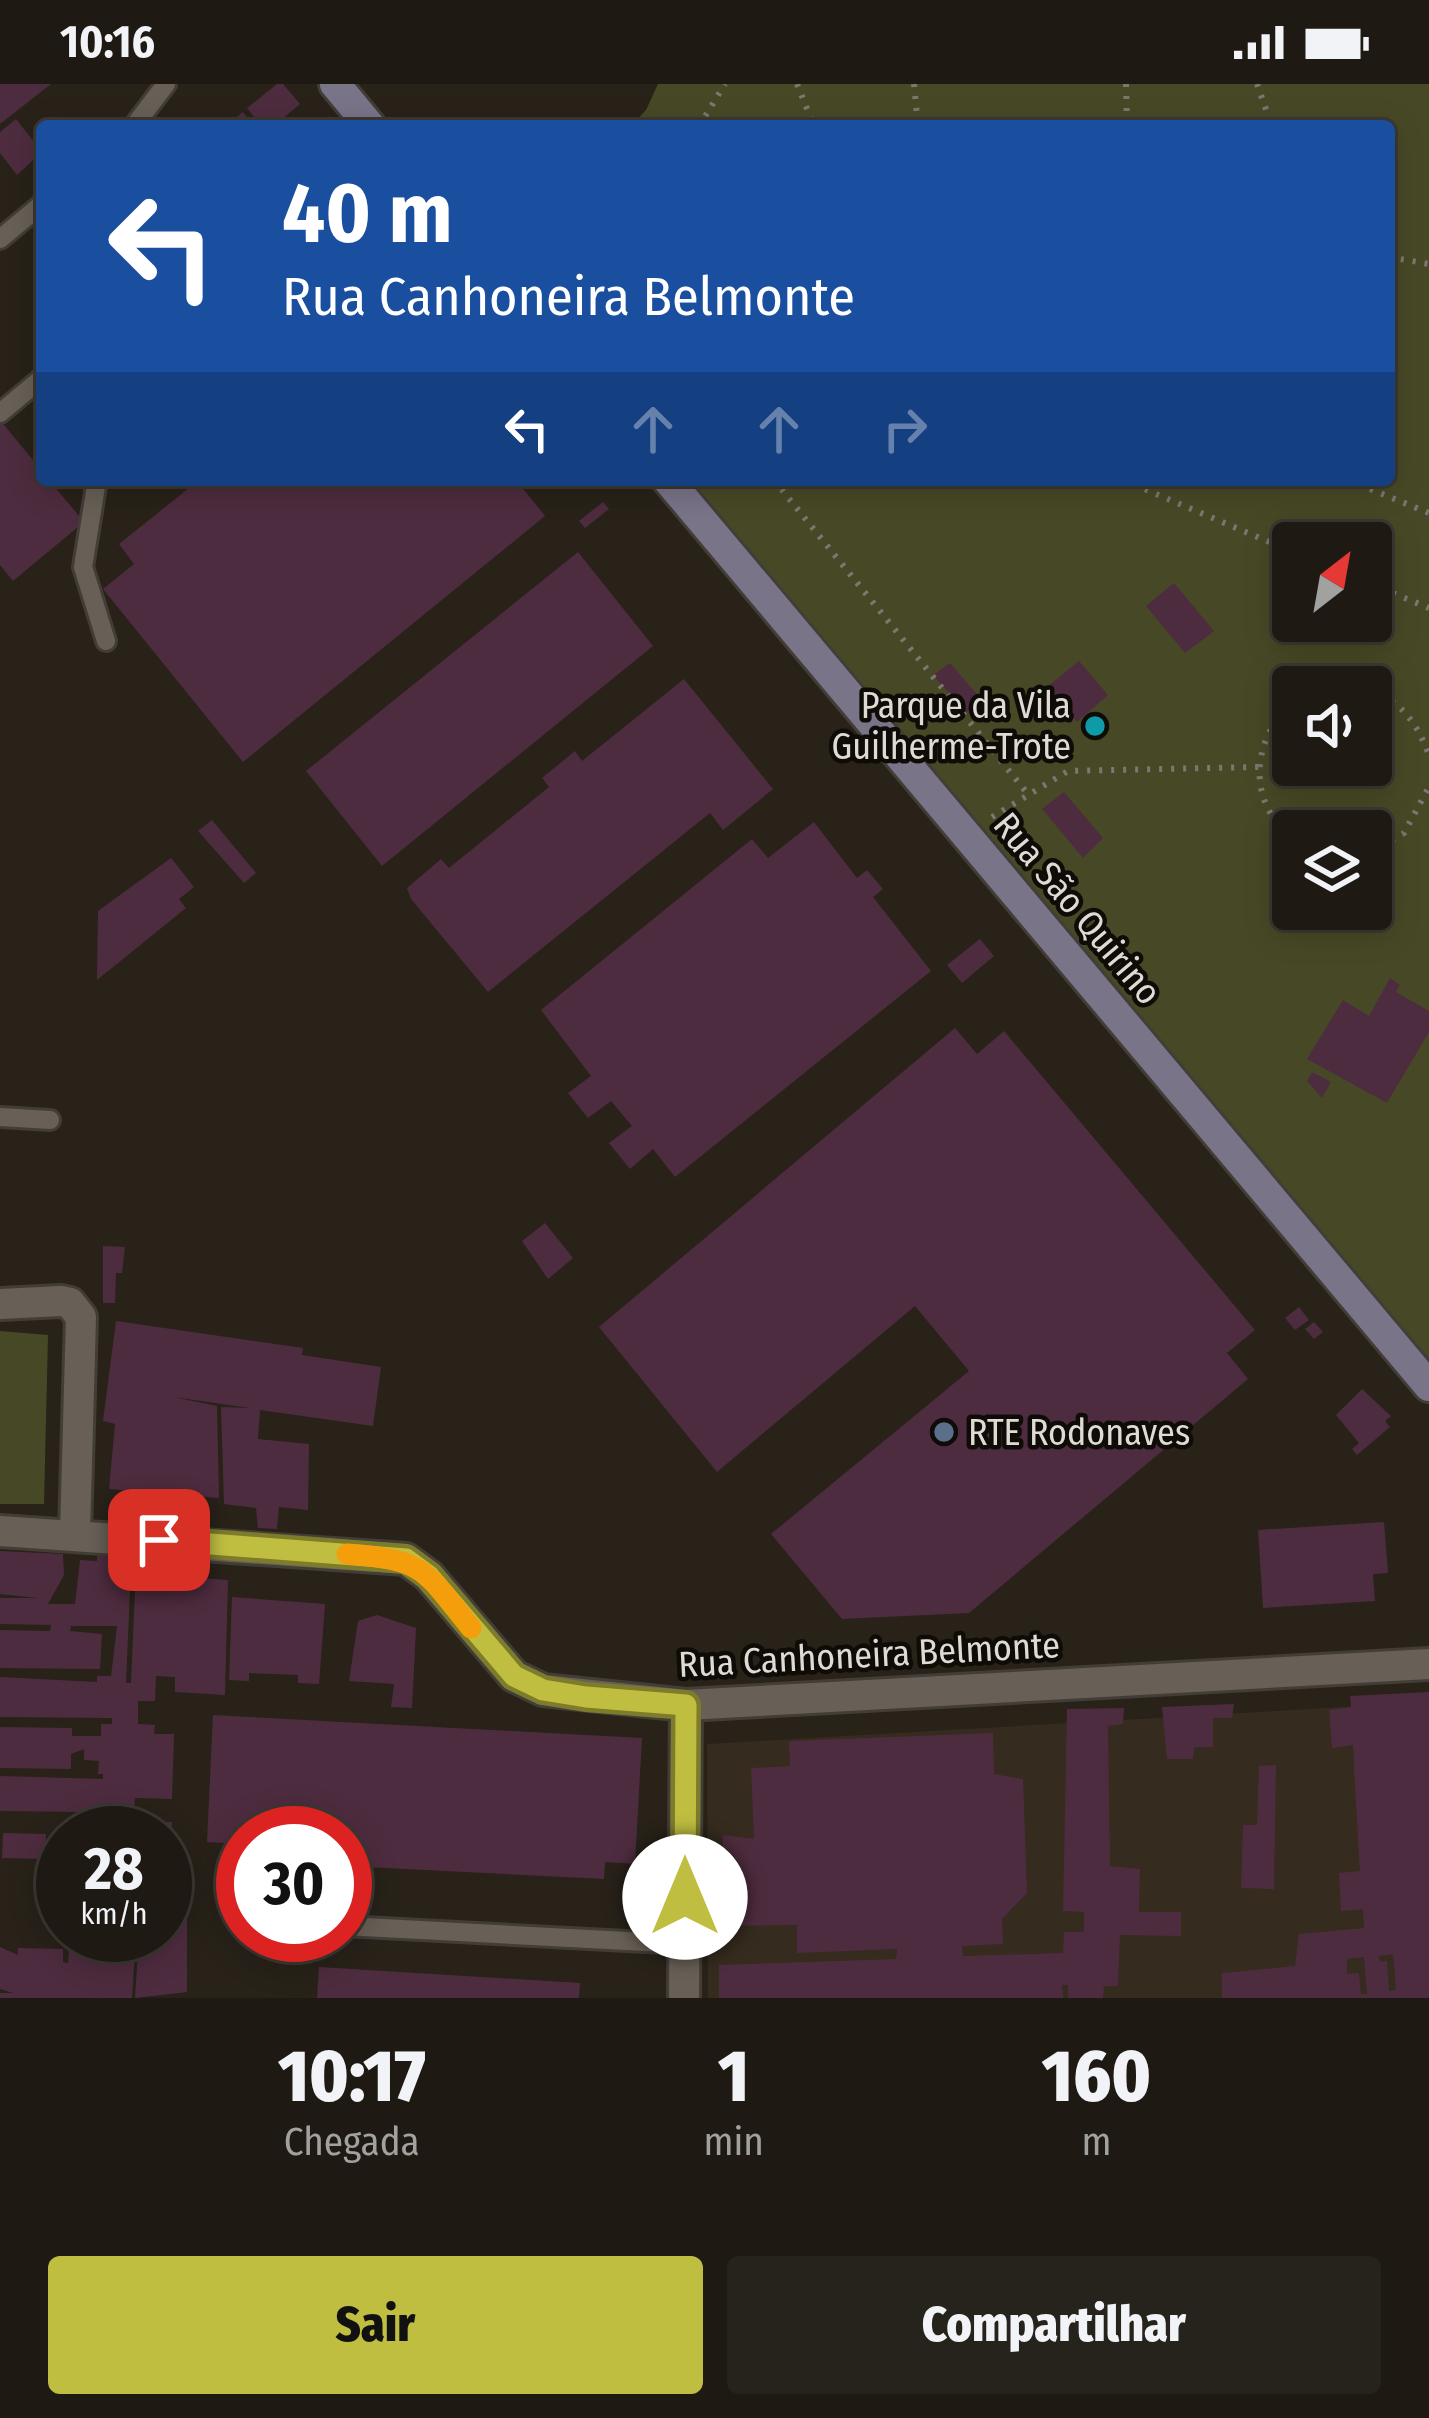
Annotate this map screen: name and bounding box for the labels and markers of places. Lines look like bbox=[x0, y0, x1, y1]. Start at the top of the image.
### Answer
place label: Parque da Vila Guilherme-Trote bbox=[832, 684, 1071, 769]
marker: Parque da Vila Guilherme-Trote bbox=[1082, 713, 1108, 739]
place label: RTE Rodonaves bbox=[968, 1411, 1190, 1455]
marker: RTE Rodonaves bbox=[931, 1419, 957, 1445]
pin bbox=[108, 1489, 210, 1591]

